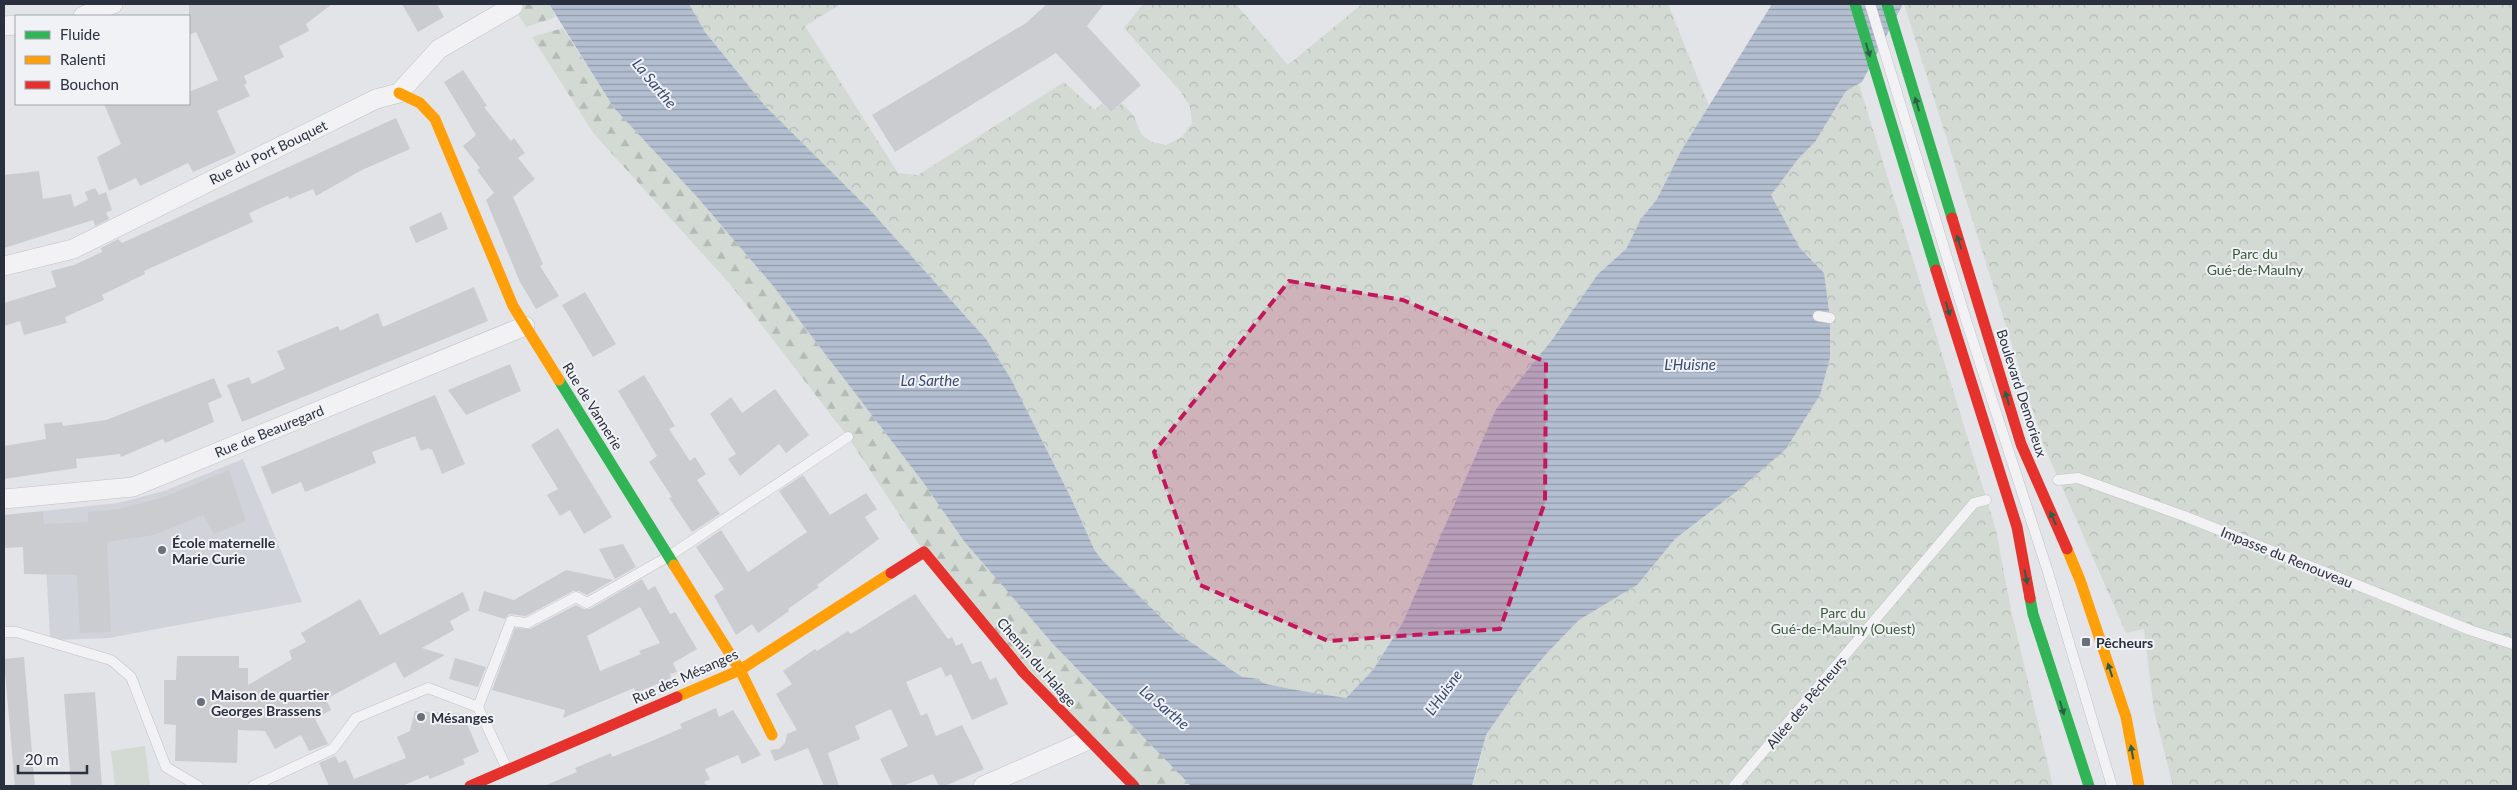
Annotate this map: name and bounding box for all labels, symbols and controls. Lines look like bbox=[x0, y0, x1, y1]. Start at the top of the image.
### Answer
legend bbox=[15, 15, 190, 105]
text: Fluide bbox=[60, 25, 100, 43]
one-way arrow bbox=[1865, 43, 1873, 58]
text: Ralenti bbox=[60, 50, 106, 68]
water label: La Sarthe bbox=[629, 55, 681, 111]
text: Bouchon bbox=[60, 75, 119, 93]
one-way arrow bbox=[1913, 96, 1921, 111]
street label: Rue du Port Bouquet bbox=[206, 116, 330, 188]
one-way arrow bbox=[1955, 235, 1963, 250]
park label: Parc du Gué-de-Maulny bbox=[2207, 245, 2304, 278]
one-way arrow bbox=[1944, 301, 1952, 316]
street label: Boulevard Demorieux bbox=[1993, 327, 2051, 459]
water label: L'Huisne bbox=[1664, 355, 1716, 373]
street label: Rue de Vannerie bbox=[559, 359, 627, 453]
water label: La Sarthe bbox=[901, 371, 959, 389]
one-way arrow bbox=[2002, 390, 2010, 405]
street label: Rue de Beauregard bbox=[212, 401, 326, 461]
one-way arrow bbox=[2049, 511, 2057, 525]
street label: Impasse du Renouveau bbox=[2218, 523, 2356, 591]
place label: École maternelle Marie Curie bbox=[172, 534, 276, 567]
marker: École maternelle Marie Curie bbox=[156, 544, 168, 556]
one-way arrow bbox=[2023, 570, 2031, 586]
park label: Parc du Gué-de-Maulny (Ouest) bbox=[1771, 604, 1915, 637]
street label: Chemin du Halage bbox=[994, 614, 1080, 710]
place label: Pêcheurs bbox=[2096, 634, 2153, 651]
marker: Pêcheurs bbox=[2080, 636, 2092, 648]
street label: Rue des Mésanges bbox=[630, 645, 740, 707]
street label: Allée des Pêcheurs bbox=[1762, 652, 1850, 752]
one-way arrow bbox=[2106, 663, 2113, 678]
water label: L'Huisne bbox=[1421, 666, 1465, 718]
water label: La Sarthe bbox=[1137, 681, 1193, 733]
place label: Maison de quartier Georges Brassens bbox=[211, 686, 330, 719]
marker: Maison de quartier Georges Brassens bbox=[195, 696, 207, 708]
one-way arrow bbox=[2059, 700, 2066, 715]
place label: Mésanges bbox=[431, 709, 494, 726]
marker: Mésanges bbox=[415, 711, 427, 723]
scale bar bbox=[18, 742, 86, 774]
one-way arrow bbox=[2128, 744, 2136, 759]
text: 20 m bbox=[25, 750, 59, 768]

